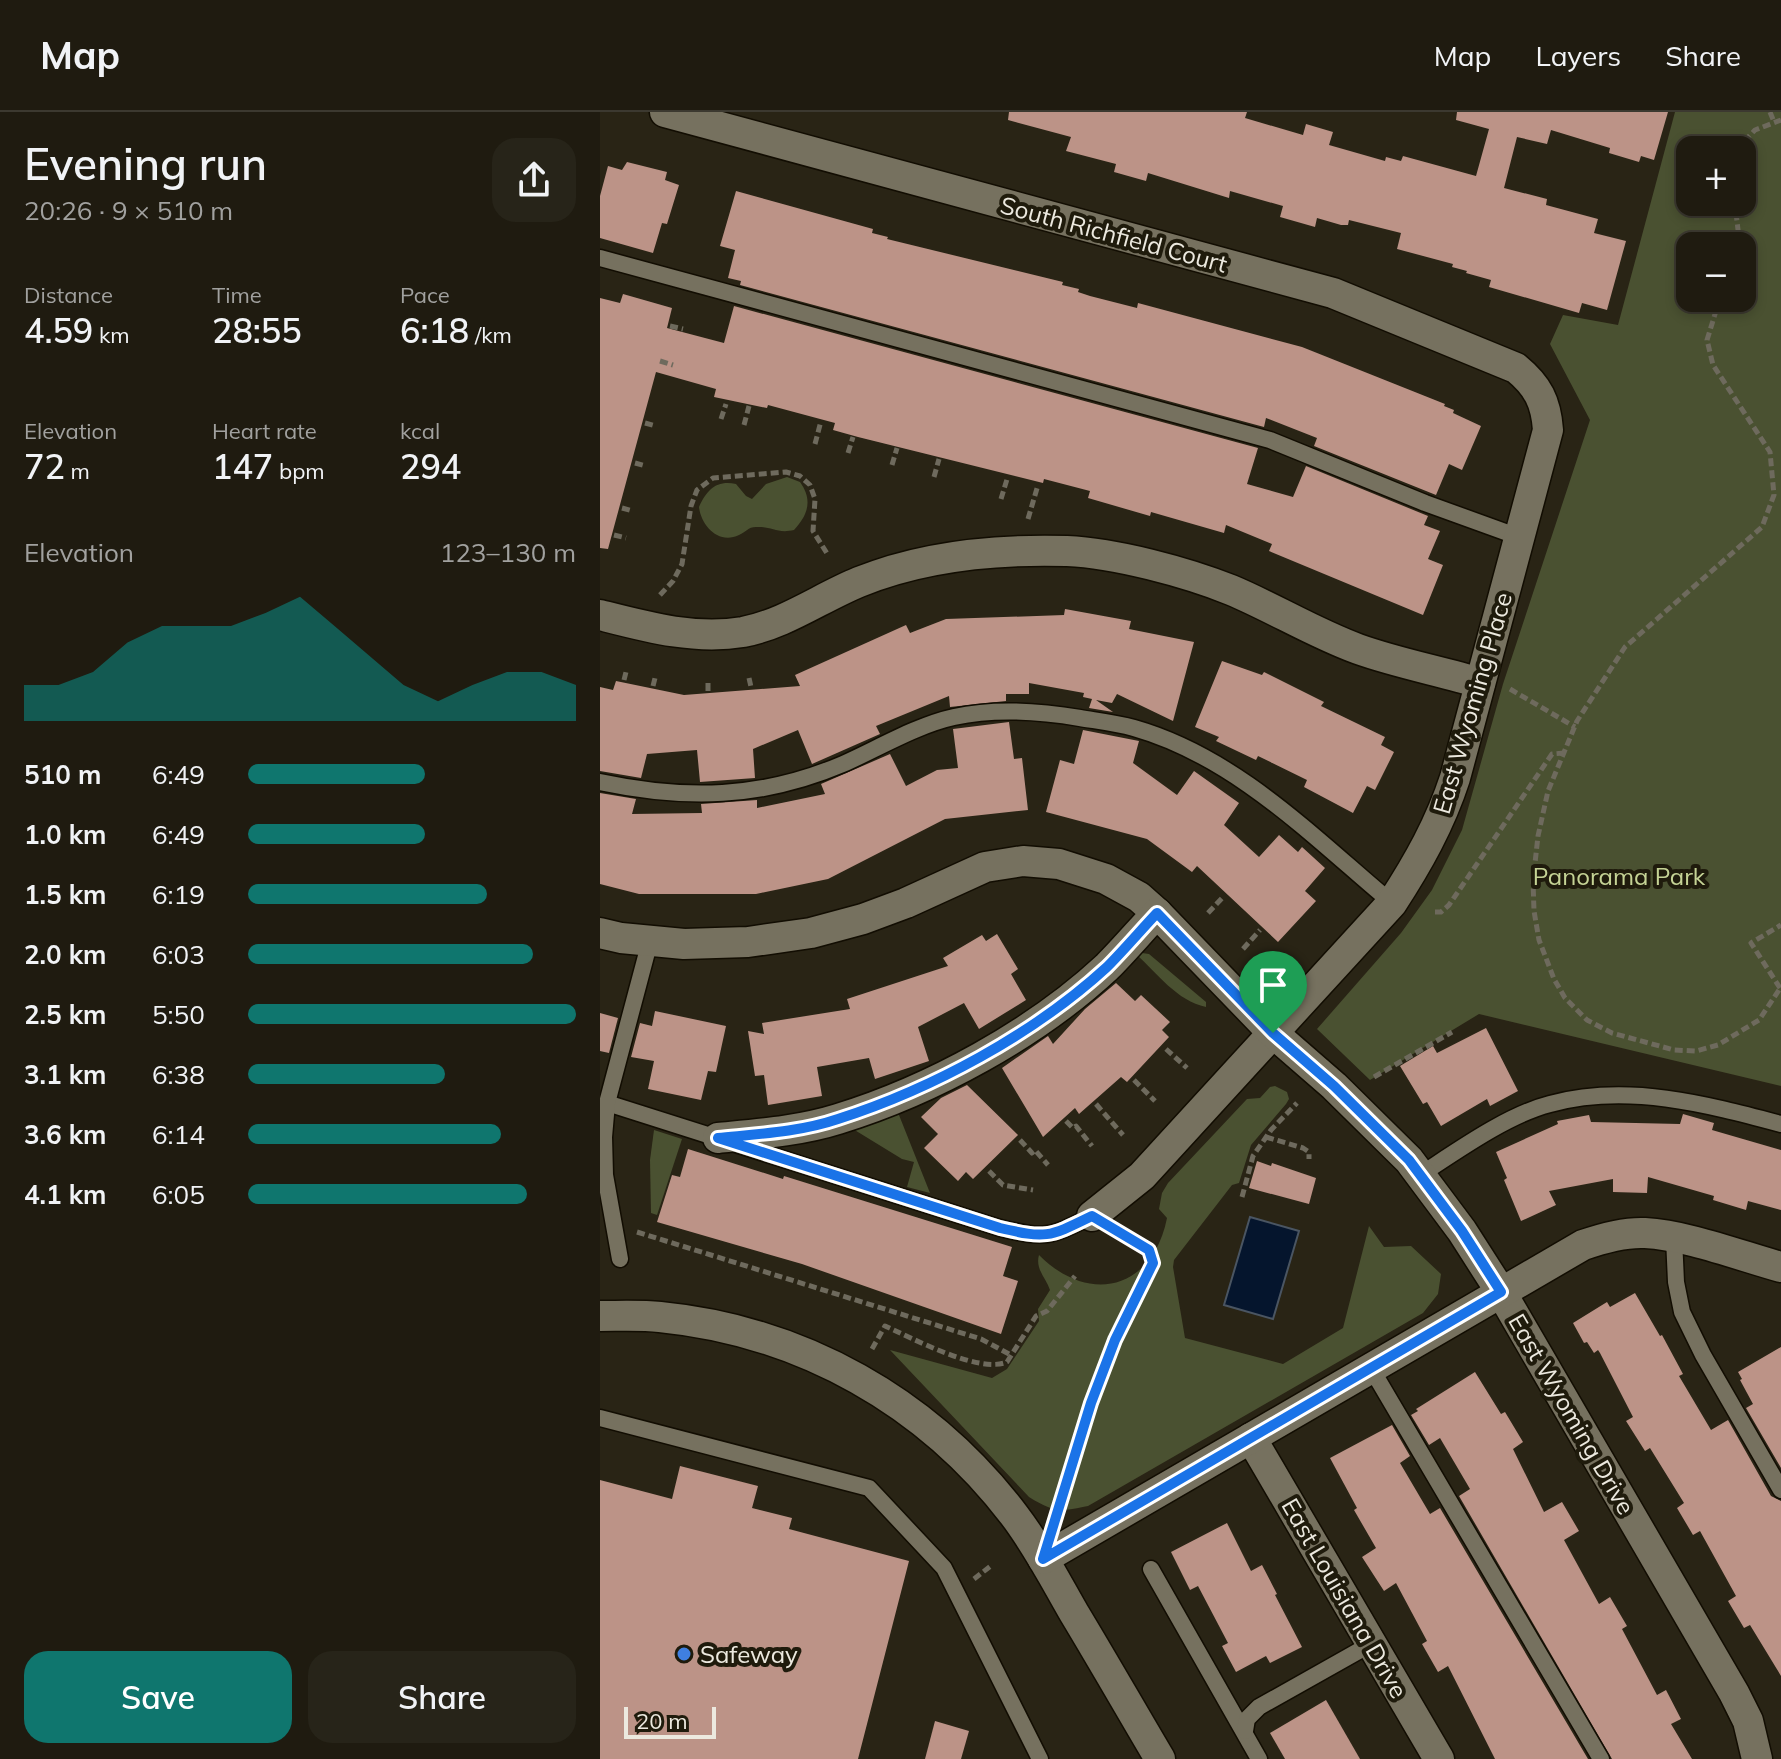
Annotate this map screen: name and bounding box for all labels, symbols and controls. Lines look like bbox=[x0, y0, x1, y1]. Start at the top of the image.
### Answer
text: Map bbox=[40, 31, 120, 79]
text: Map bbox=[1434, 38, 1491, 73]
text: Layers bbox=[1535, 38, 1621, 73]
text: Share bbox=[1665, 38, 1741, 73]
text: Evening run bbox=[24, 136, 267, 191]
map controls bbox=[1676, 136, 1756, 312]
button: + bbox=[1676, 136, 1756, 216]
button: share bbox=[492, 138, 576, 222]
street label: South Richfield Court bbox=[997, 189, 1231, 279]
text: 20:26 · 9 × 510 m bbox=[24, 194, 233, 227]
button: − bbox=[1676, 232, 1756, 312]
text: Distance bbox=[24, 281, 113, 309]
text: Time bbox=[212, 281, 262, 309]
text: Pace bbox=[400, 281, 450, 309]
text: 4.59 bbox=[24, 309, 93, 352]
text: 28:55 bbox=[212, 309, 302, 352]
text: 6:18 bbox=[400, 309, 469, 352]
text: km bbox=[93, 321, 130, 349]
text: /km bbox=[469, 321, 512, 349]
text: Elevation bbox=[24, 417, 117, 445]
text: Heart rate bbox=[212, 417, 317, 445]
text: kcal bbox=[400, 417, 440, 445]
text: 72 bbox=[24, 445, 65, 488]
text: 147 bbox=[212, 445, 273, 488]
text: 294 bbox=[400, 445, 461, 488]
text: m bbox=[65, 457, 90, 485]
text: bpm bbox=[273, 457, 325, 485]
text: Elevation bbox=[24, 536, 134, 569]
text: 123–130 m bbox=[440, 536, 576, 569]
street label: East Wyoming Place bbox=[1426, 589, 1518, 817]
text: 510 m bbox=[24, 758, 101, 791]
text: 6:49 bbox=[152, 758, 205, 791]
text: 1.0 km bbox=[24, 818, 107, 851]
text: 6:49 bbox=[152, 818, 205, 851]
park label: Panorama Park bbox=[1533, 861, 1706, 891]
text: 1.5 km bbox=[24, 878, 107, 911]
text: 6:19 bbox=[152, 878, 205, 911]
text: 2.0 km bbox=[24, 938, 107, 971]
text: 6:03 bbox=[152, 938, 205, 971]
pin bbox=[1239, 951, 1307, 1033]
icon: arrive bbox=[1251, 963, 1295, 1007]
text: 2.5 km bbox=[24, 998, 107, 1031]
text: 5:50 bbox=[152, 998, 205, 1031]
text: 3.1 km bbox=[24, 1058, 107, 1091]
text: 6:38 bbox=[152, 1058, 205, 1091]
text: 3.6 km bbox=[24, 1118, 107, 1151]
text: 6:14 bbox=[152, 1118, 205, 1151]
text: 4.1 km bbox=[24, 1178, 107, 1211]
text: 6:05 bbox=[152, 1178, 205, 1211]
street label: East Wyoming Drive bbox=[1502, 1308, 1642, 1520]
street label: East Louisiana Drive bbox=[1276, 1493, 1414, 1703]
place label: Safeway bbox=[700, 1639, 798, 1669]
marker: Safeway bbox=[675, 1645, 693, 1663]
button: Save bbox=[24, 1651, 292, 1743]
button: Share bbox=[308, 1651, 576, 1743]
scale bar bbox=[624, 1703, 716, 1739]
text: 20 m bbox=[636, 1707, 687, 1735]

